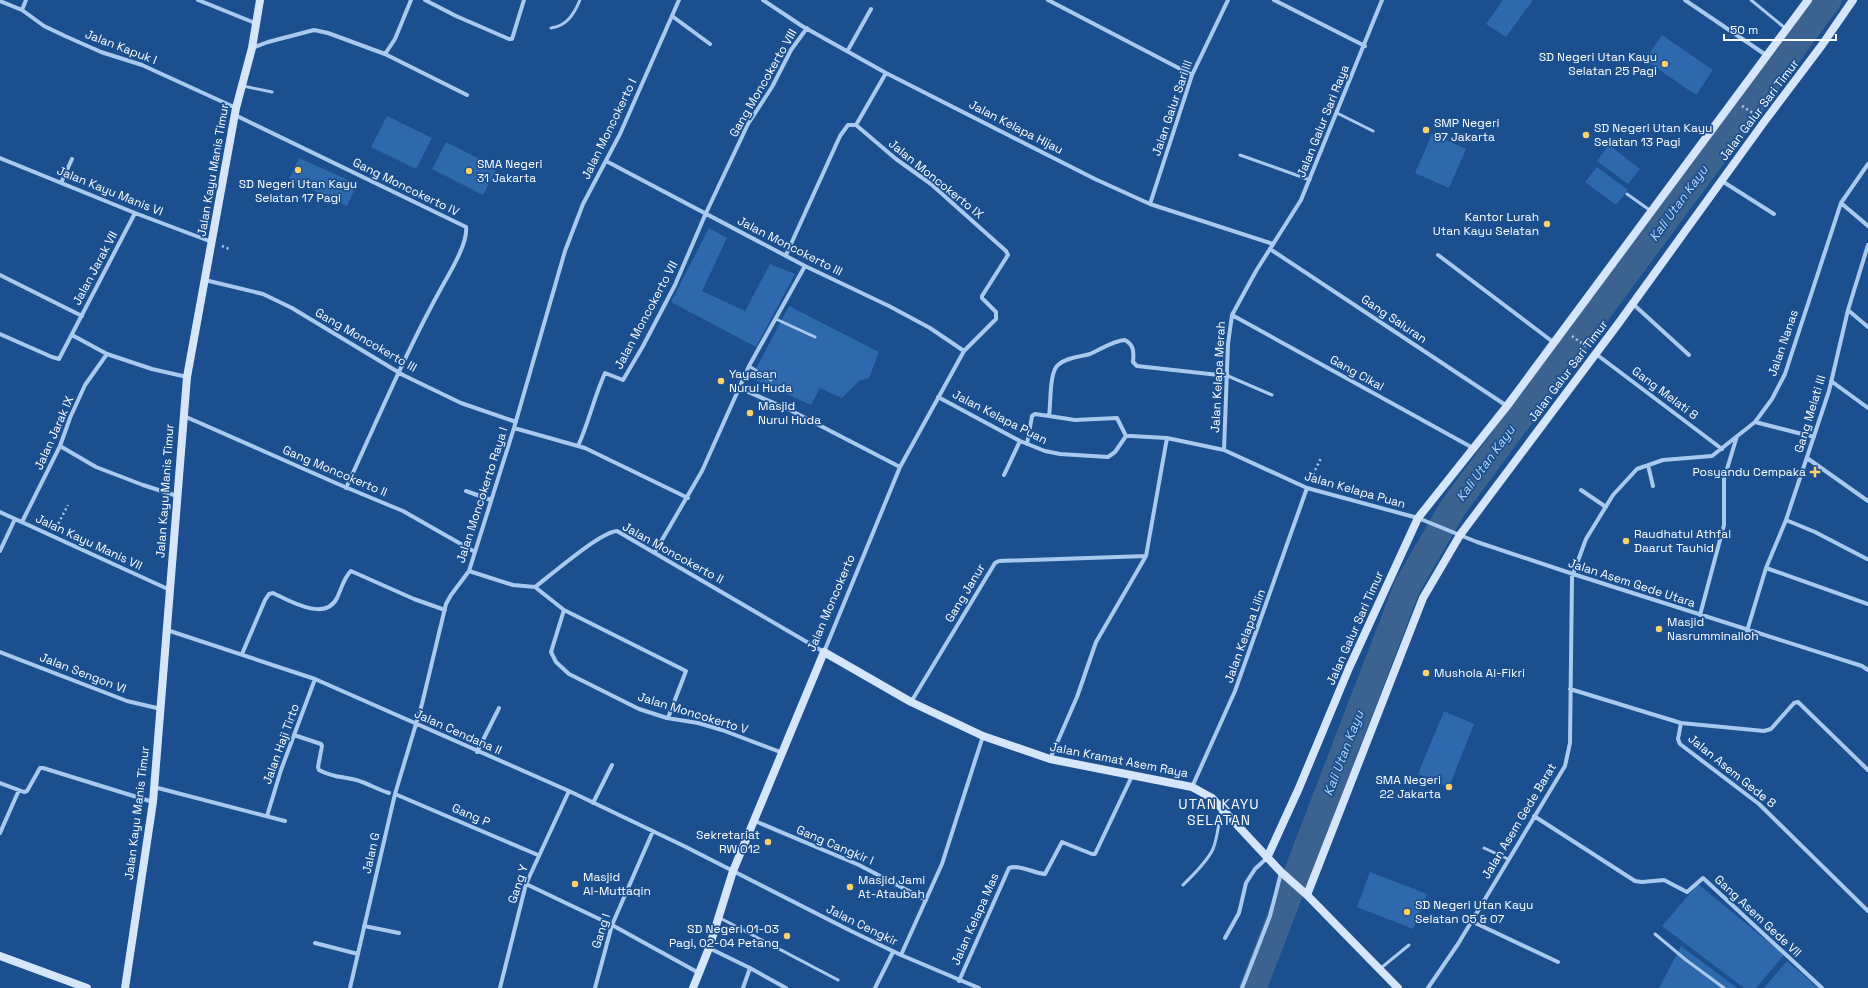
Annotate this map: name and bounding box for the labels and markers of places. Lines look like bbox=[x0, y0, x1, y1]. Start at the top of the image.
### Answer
place label: SD Negeri Utan Kayu Selatan 25 Pagi bbox=[1539, 49, 1657, 79]
marker: SD Negeri Utan Kayu Selatan 25 Pagi bbox=[1660, 59, 1670, 69]
place label: SMP Negeri 97 Jakarta bbox=[1434, 115, 1499, 145]
place label: SD Negeri Utan Kayu Selatan 13 Pagi bbox=[1594, 120, 1712, 150]
marker: SMP Negeri 97 Jakarta bbox=[1421, 125, 1431, 135]
marker: SD Negeri Utan Kayu Selatan 13 Pagi bbox=[1581, 130, 1591, 140]
place label: SMA Negeri 31 Jakarta bbox=[477, 156, 543, 186]
marker: SD Negeri Utan Kayu Selatan 17 Pagi bbox=[293, 165, 303, 175]
marker: SMA Negeri 31 Jakarta bbox=[464, 166, 474, 176]
place label: SD Negeri Utan Kayu Selatan 17 Pagi bbox=[239, 176, 357, 206]
place label: Kantor Lurah Utan Kayu Selatan bbox=[1433, 209, 1539, 239]
marker: Kantor Lurah Utan Kayu Selatan bbox=[1542, 219, 1552, 229]
place label: Yayasan Nurul Huda bbox=[729, 366, 792, 396]
marker: Yayasan Nurul Huda bbox=[716, 376, 726, 386]
place label: Masjid Nurul Huda bbox=[758, 398, 821, 428]
marker: Masjid Nurul Huda bbox=[745, 408, 755, 418]
place label: Posyandu Cempaka bbox=[1693, 464, 1806, 480]
marker: Posyandu Cempaka bbox=[1809, 466, 1821, 478]
place label: Raudhatul Athfal Daarut Tauhid bbox=[1634, 526, 1731, 556]
marker: Raudhatul Athfal Daarut Tauhid bbox=[1621, 536, 1631, 546]
place label: Masjid Nasrumminalloh bbox=[1667, 614, 1759, 644]
marker: Masjid Nasrumminalloh bbox=[1654, 624, 1664, 634]
place label: Mushola Al-Fikri bbox=[1434, 665, 1525, 681]
marker: Mushola Al-Fikri bbox=[1421, 668, 1431, 678]
place label: SMA Negeri 22 Jakarta bbox=[1375, 772, 1441, 802]
marker: SMA Negeri 22 Jakarta bbox=[1444, 782, 1454, 792]
place label: Sekretariat RW 012 bbox=[696, 827, 760, 857]
marker: Sekretariat RW 012 bbox=[763, 837, 773, 847]
place label: Masjid Al-Muttaqin bbox=[583, 869, 651, 899]
place label: Masjid Jami At-Ataubah bbox=[858, 872, 925, 902]
marker: Masjid Al-Muttaqin bbox=[570, 879, 580, 889]
marker: Masjid Jami At-Ataubah bbox=[845, 882, 855, 892]
place label: SD Negeri Utan Kayu Selatan 05 & 07 bbox=[1415, 897, 1533, 927]
marker: SD Negeri Utan Kayu Selatan 05 & 07 bbox=[1402, 907, 1412, 917]
place label: SD Negeri 01-03 Pagi, 02-04 Petang bbox=[669, 921, 779, 951]
marker: SD Negeri 01-03 Pagi, 02-04 Petang bbox=[782, 931, 792, 941]

